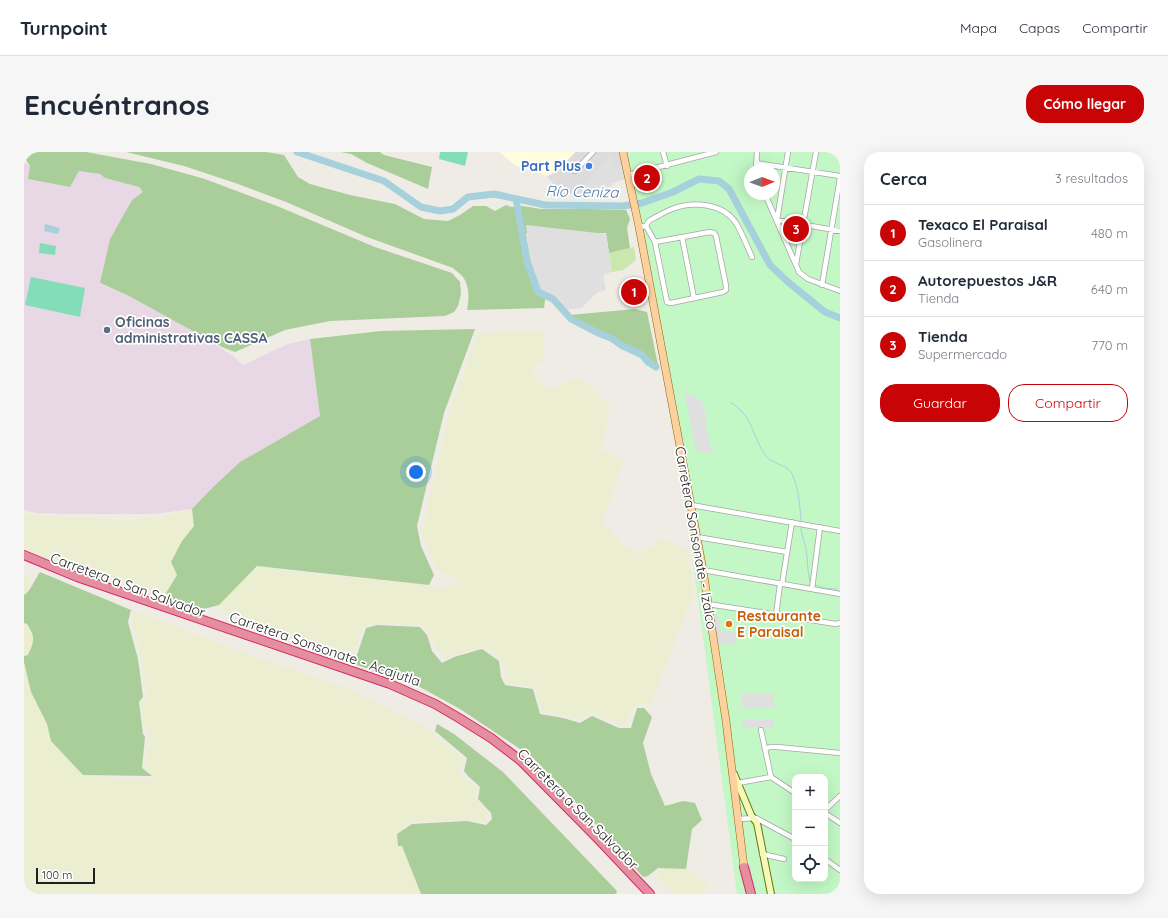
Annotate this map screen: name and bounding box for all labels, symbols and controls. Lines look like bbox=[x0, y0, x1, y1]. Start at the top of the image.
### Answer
text: Turnpoint bbox=[20, 16, 108, 40]
text: Mapa bbox=[960, 19, 997, 37]
text: Capas bbox=[1019, 19, 1060, 37]
text: Compartir bbox=[1082, 19, 1148, 37]
button: Cómo llegar bbox=[1026, 85, 1144, 123]
text: Encuéntranos bbox=[24, 87, 209, 122]
place label: Part Plus bbox=[521, 157, 581, 175]
marker: Part Plus bbox=[584, 161, 594, 171]
pin: 2 bbox=[634, 163, 660, 193]
north arrow bbox=[744, 164, 780, 200]
text: Cerca bbox=[880, 168, 927, 189]
text: 3 resultados bbox=[1055, 170, 1128, 186]
water label: Río Ceniza bbox=[545, 181, 619, 202]
pin: 3 bbox=[783, 214, 809, 244]
text: Texaco El Paraisal bbox=[918, 215, 1048, 234]
text: 1 bbox=[890, 225, 896, 241]
text: 480 m bbox=[1091, 225, 1128, 241]
text: Gasolinera bbox=[918, 234, 982, 250]
text: Autorepuestos J&R bbox=[918, 271, 1057, 290]
pin: 1 bbox=[621, 277, 647, 307]
text: 2 bbox=[889, 281, 897, 297]
text: 640 m bbox=[1091, 281, 1128, 297]
text: Tienda bbox=[918, 290, 959, 306]
place label: Oficinas administrativas CASSA bbox=[115, 313, 267, 347]
marker: Oficinas administrativas CASSA bbox=[102, 325, 112, 335]
text: Tienda bbox=[918, 327, 968, 346]
text: 3 bbox=[890, 337, 896, 353]
text: 770 m bbox=[1092, 337, 1128, 353]
text: Supermercado bbox=[918, 346, 1007, 362]
button: Guardar bbox=[880, 384, 1000, 422]
button: Compartir bbox=[1008, 384, 1128, 422]
street label: Carretera Sonsonate - Izalco bbox=[671, 445, 721, 631]
your location bbox=[406, 462, 426, 482]
street label: Carretera a San Salvador bbox=[48, 548, 209, 622]
place label: Restaurante E Paraisal bbox=[737, 607, 821, 641]
street label: Carretera Sonsonate - Acajutla bbox=[227, 608, 423, 690]
marker: Restaurante E Paraisal bbox=[724, 619, 734, 629]
street label: Carretera a San Salvador bbox=[514, 745, 643, 874]
map controls bbox=[792, 774, 828, 882]
button: + bbox=[792, 774, 828, 810]
button: − bbox=[792, 810, 828, 846]
button: locate bbox=[792, 846, 828, 882]
scale bar bbox=[36, 866, 95, 885]
text: 100 m bbox=[42, 868, 72, 882]

